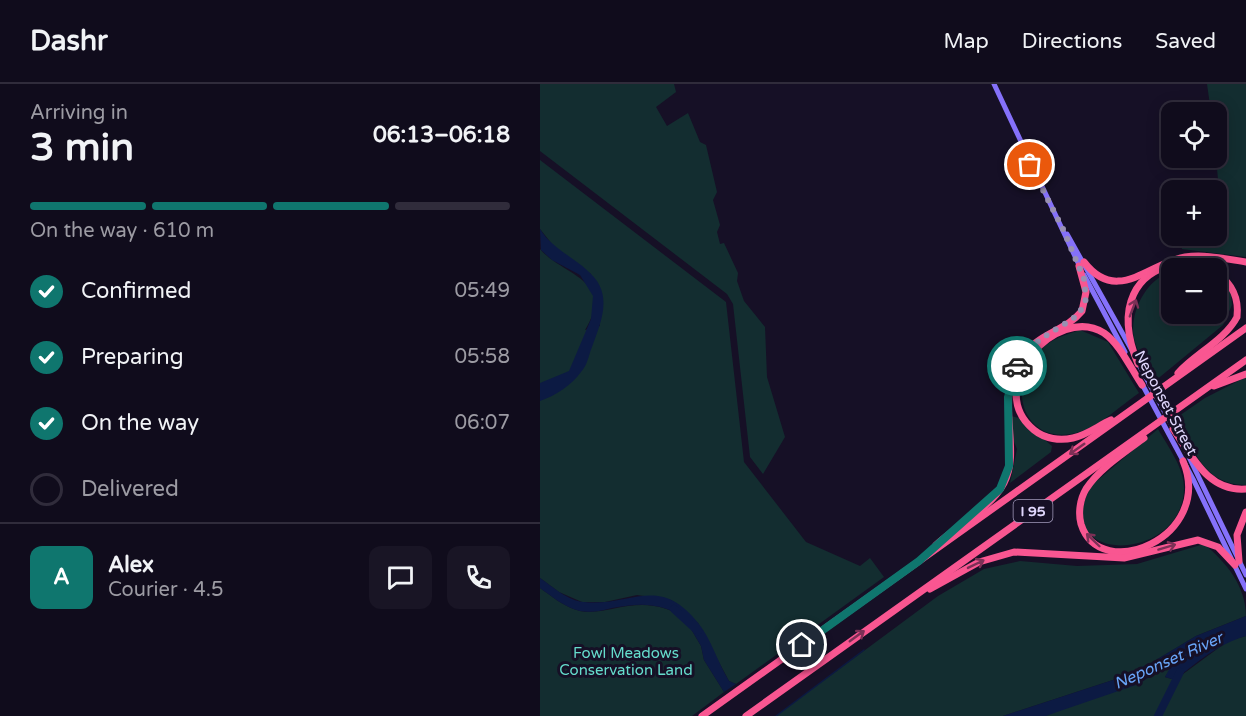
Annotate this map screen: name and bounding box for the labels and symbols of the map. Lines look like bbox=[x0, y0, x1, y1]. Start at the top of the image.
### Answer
pin bbox=[1004, 139, 1055, 190]
one-way arrow bbox=[1128, 299, 1139, 317]
courier bbox=[987, 336, 1047, 396]
street label: Neponset Street bbox=[1131, 347, 1201, 459]
one-way arrow bbox=[1069, 443, 1085, 455]
road number: I 95 bbox=[1014, 500, 1052, 522]
one-way arrow bbox=[1085, 532, 1100, 547]
one-way arrow bbox=[1157, 541, 1176, 552]
one-way arrow bbox=[967, 557, 985, 569]
pin bbox=[776, 619, 827, 670]
water label: Neponset River bbox=[1111, 627, 1228, 694]
one-way arrow bbox=[849, 630, 865, 642]
park label: Fowl Meadows Conservation Land bbox=[559, 644, 693, 679]

